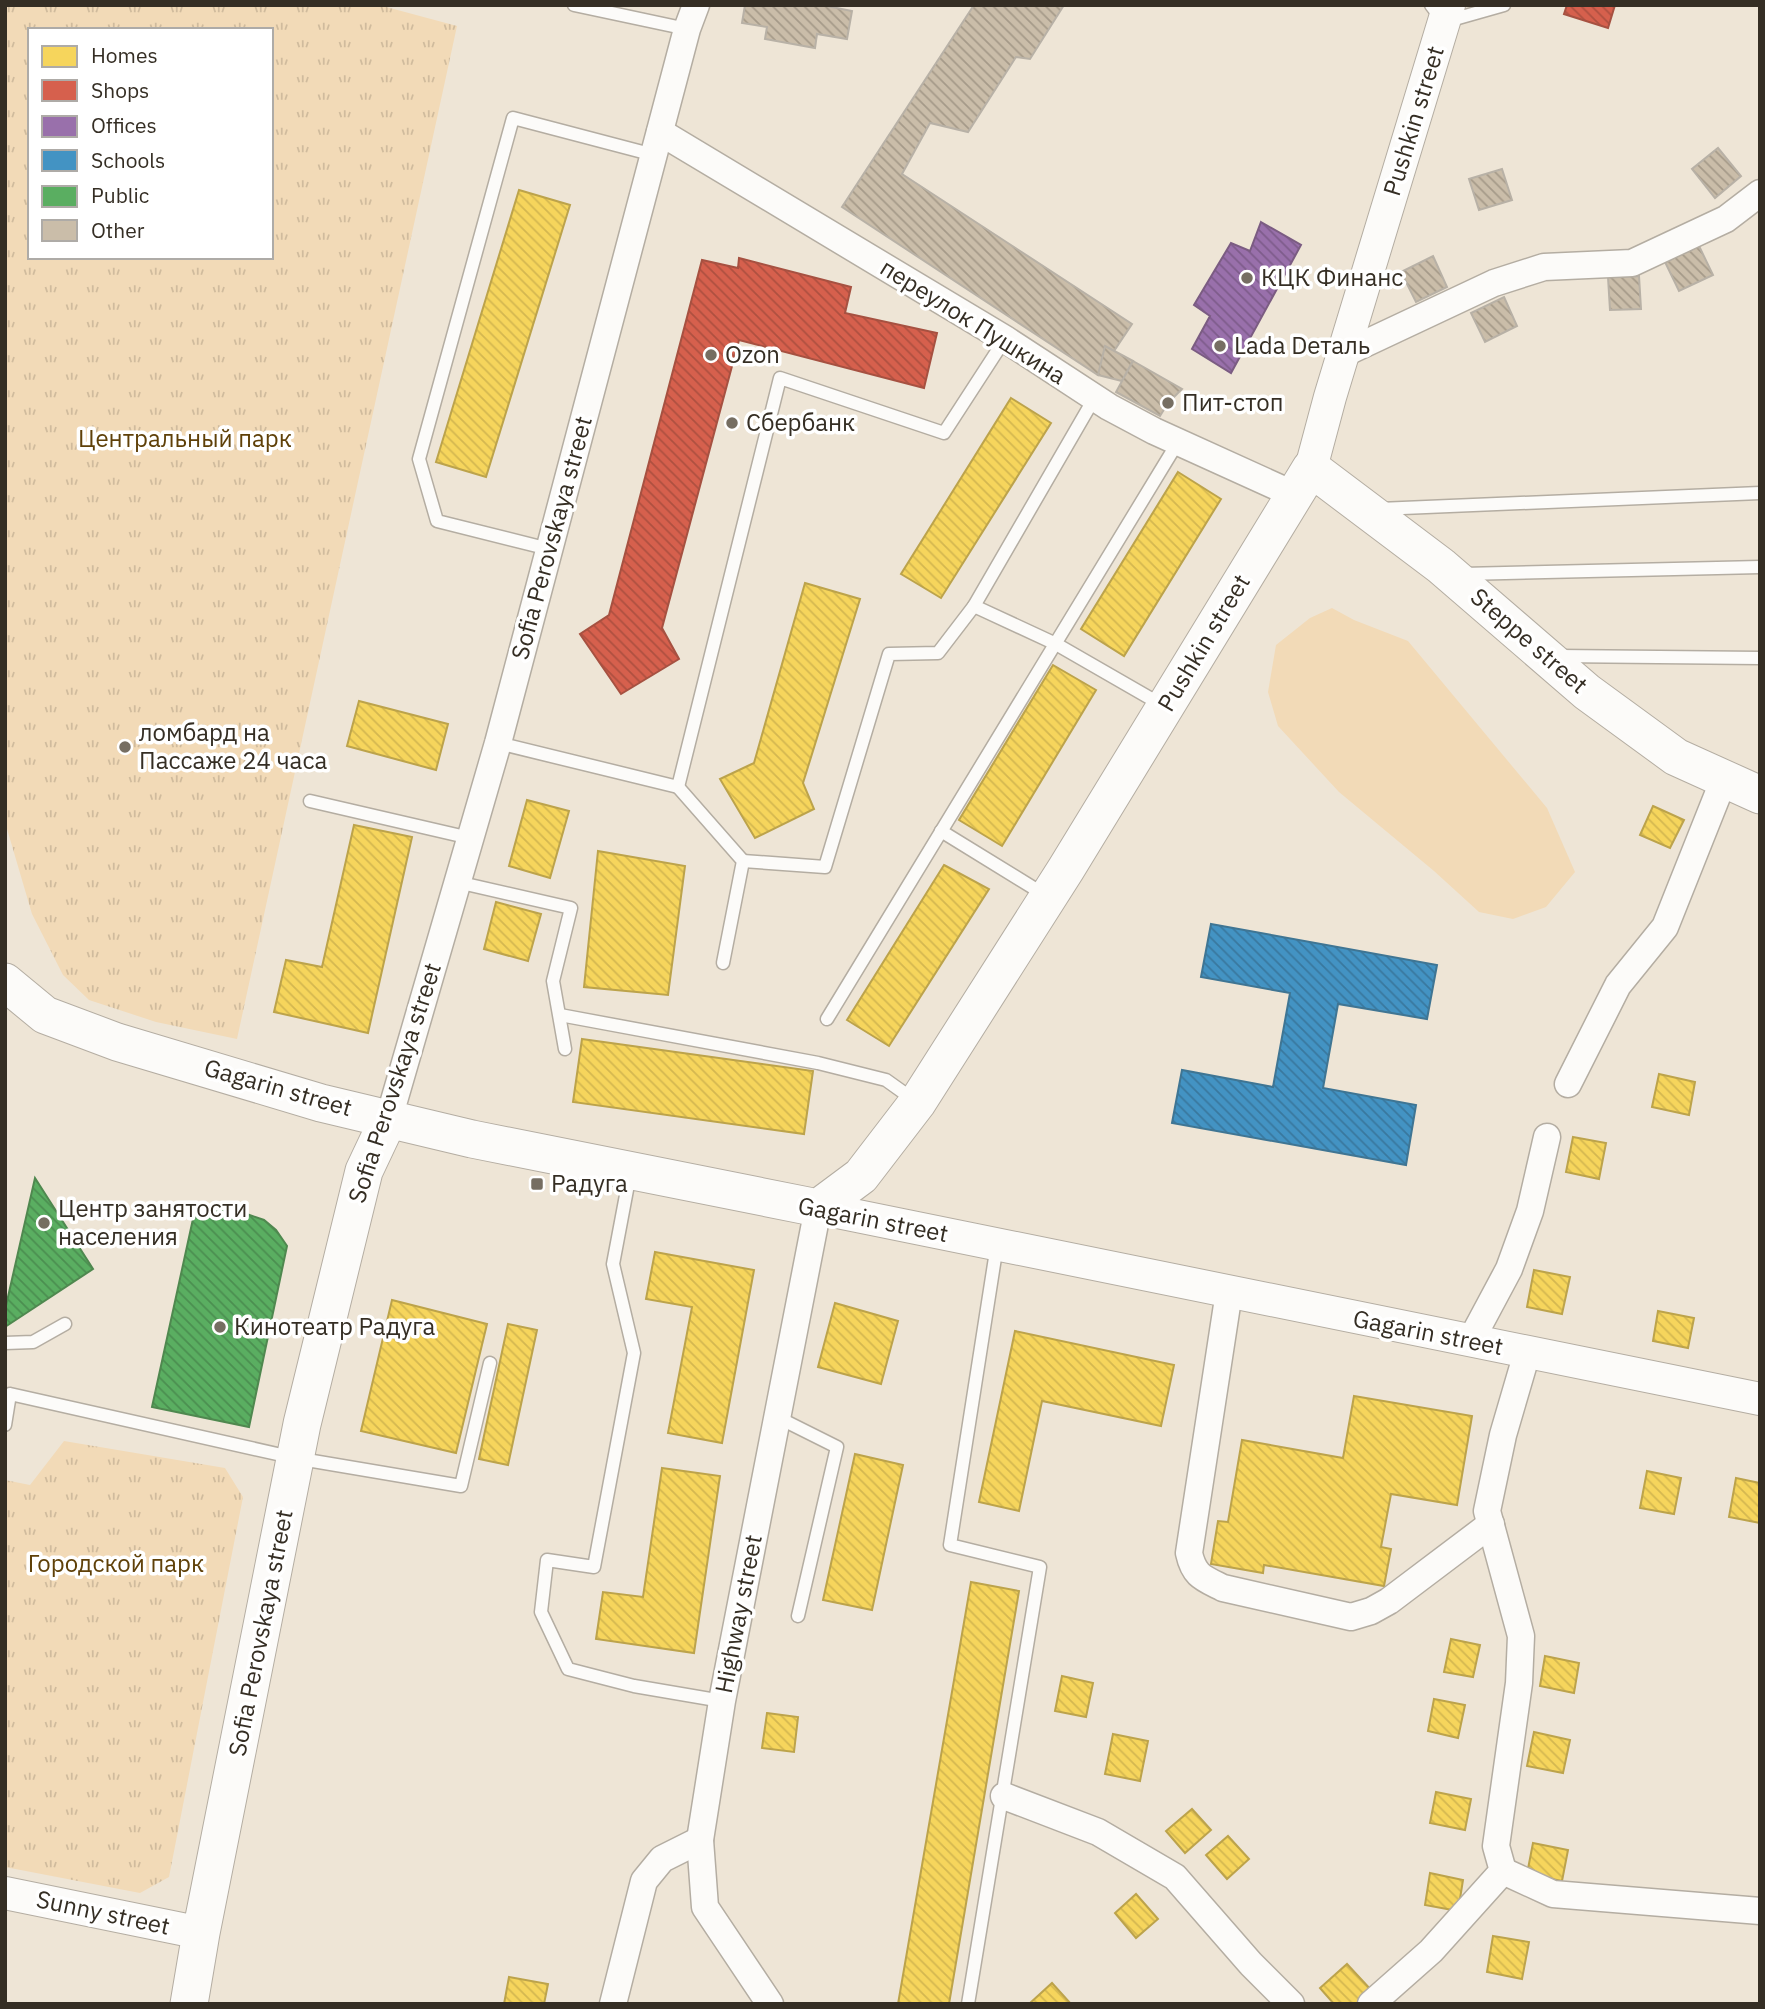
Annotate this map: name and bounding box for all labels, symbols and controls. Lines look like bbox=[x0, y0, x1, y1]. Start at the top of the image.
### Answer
legend bbox=[28, 28, 273, 259]
text: Homes bbox=[91, 41, 158, 69]
street label: Pushkin street bbox=[1375, 42, 1451, 199]
text: Shops bbox=[91, 76, 149, 104]
text: Offices bbox=[91, 111, 157, 139]
text: Schools bbox=[91, 146, 165, 174]
text: Public bbox=[91, 181, 149, 209]
text: Other bbox=[91, 216, 145, 244]
street label: переулок Пушкина bbox=[875, 251, 1073, 391]
place label: КЦК Финанс bbox=[1261, 261, 1403, 293]
marker: КЦК Финанс bbox=[1239, 270, 1255, 286]
place label: Lada Dеталь bbox=[1234, 329, 1370, 361]
place label: Ozon bbox=[725, 338, 780, 370]
marker: Lada Dеталь bbox=[1212, 338, 1228, 354]
marker: Ozon bbox=[703, 347, 719, 363]
place label: Пит-стоп bbox=[1182, 386, 1283, 418]
marker: Пит-стоп bbox=[1160, 395, 1176, 411]
place label: Сбербанк bbox=[746, 406, 855, 438]
street label: Sofia Perovskaya street bbox=[503, 412, 599, 663]
marker: Сбербанк bbox=[724, 415, 740, 431]
park label: Центральный парк bbox=[78, 422, 292, 454]
street label: Pushkin street bbox=[1150, 568, 1257, 717]
street label: Steppe street bbox=[1464, 580, 1595, 700]
place label: ломбард на Пассаже 24 часа bbox=[139, 716, 327, 776]
marker: ломбард на Пассаже 24 часа bbox=[117, 739, 133, 755]
street label: Sofia Perovskaya street bbox=[340, 959, 448, 1207]
street label: Gagarin street bbox=[201, 1051, 356, 1123]
place label: Радуга bbox=[551, 1167, 628, 1199]
marker: Радуга bbox=[529, 1176, 545, 1192]
street label: Gagarin street bbox=[795, 1189, 951, 1249]
place label: Центр занятости населения bbox=[58, 1192, 247, 1252]
marker: Центр занятости населения bbox=[36, 1215, 52, 1231]
street label: Gagarin street bbox=[1350, 1302, 1506, 1362]
place label: Кинотеатр Радуга bbox=[234, 1310, 435, 1342]
marker: Кинотеатр Радуга bbox=[212, 1319, 228, 1335]
street label: Sofia Perovskaya street bbox=[220, 1507, 300, 1759]
street label: Highway street bbox=[707, 1532, 769, 1696]
park label: Городской парк bbox=[28, 1547, 204, 1579]
street label: Sunny street bbox=[34, 1882, 173, 1942]

